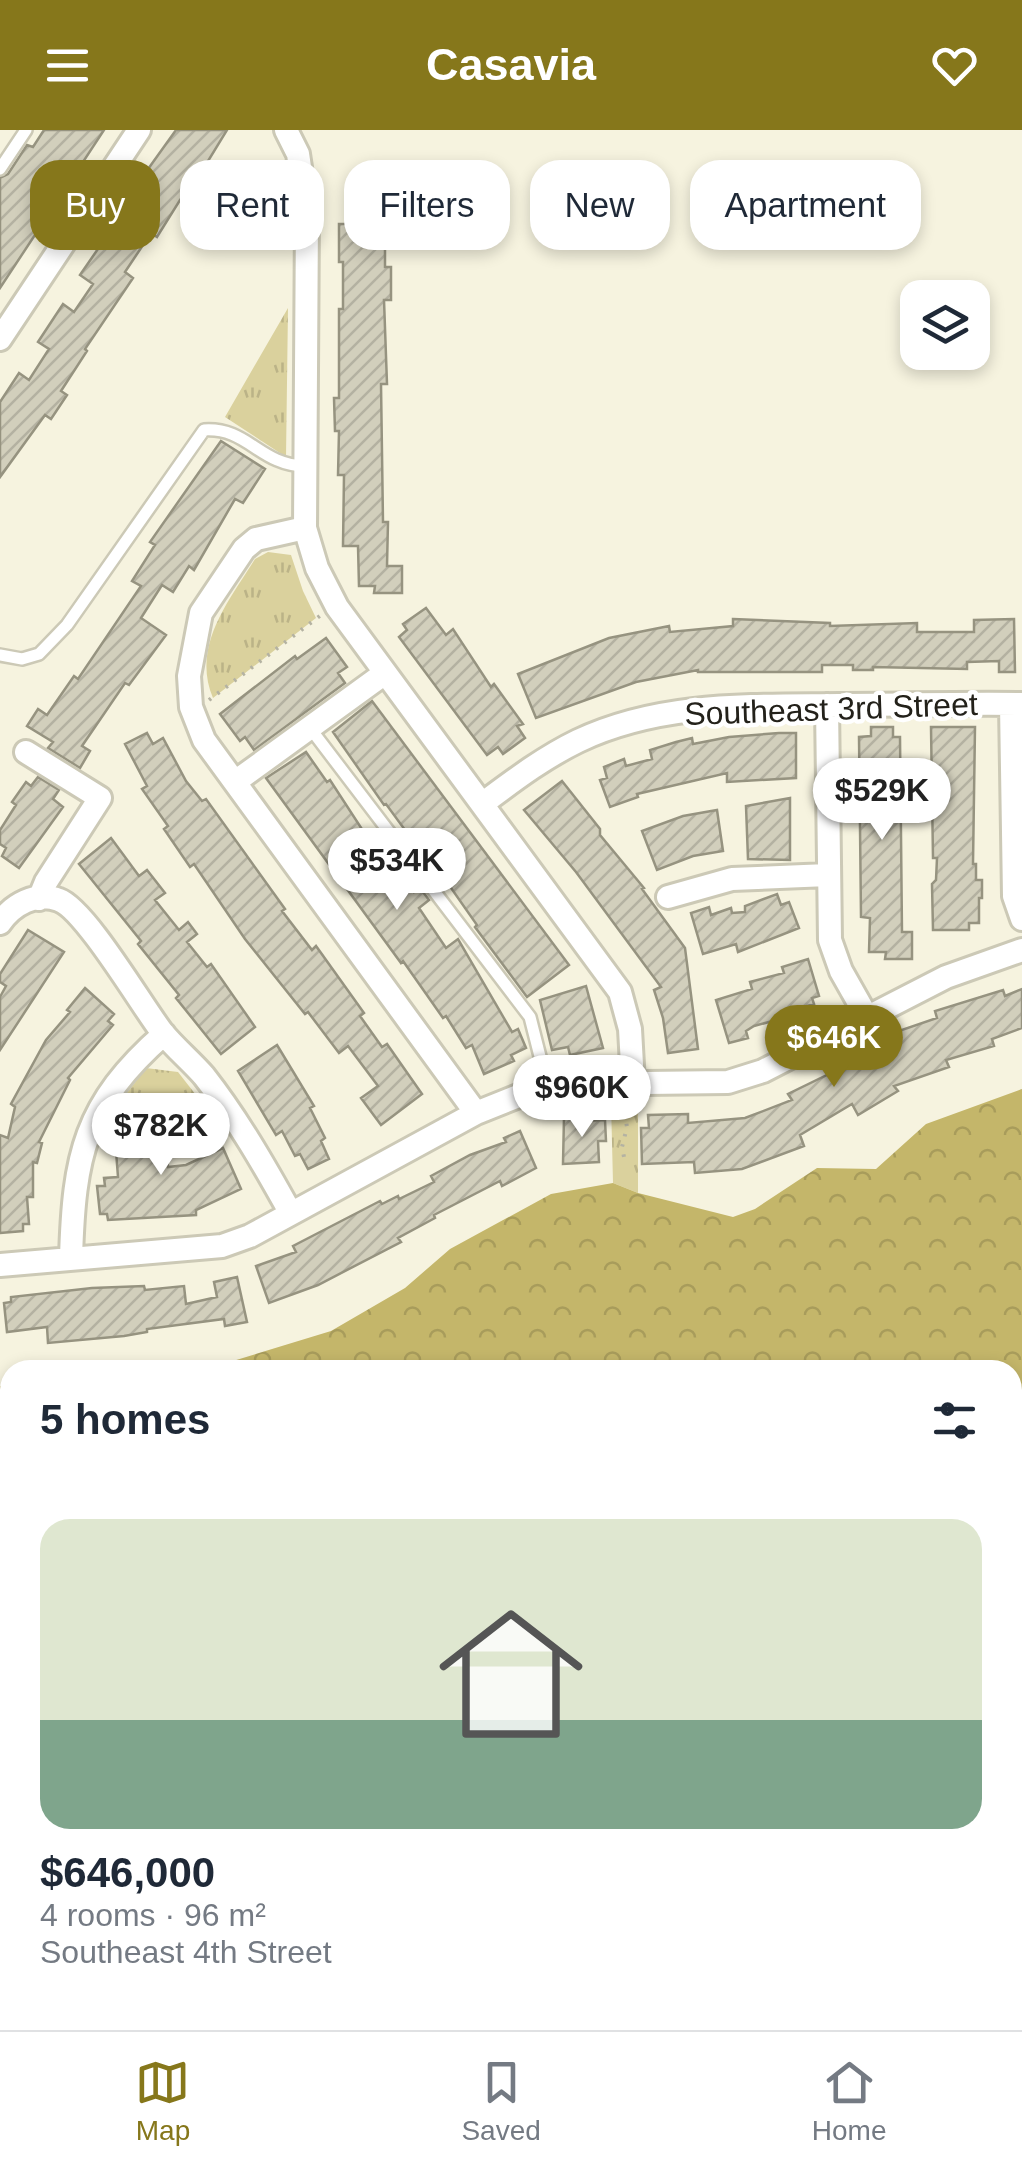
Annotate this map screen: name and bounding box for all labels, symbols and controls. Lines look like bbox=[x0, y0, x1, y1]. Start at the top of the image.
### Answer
icon: menu bbox=[40, 38, 95, 93]
icon: heart bbox=[927, 38, 982, 93]
text: Casavia bbox=[426, 39, 596, 90]
chip: Buy bbox=[30, 160, 160, 250]
chip: Rent bbox=[180, 160, 324, 250]
chip: Filters bbox=[344, 160, 510, 250]
chip: New bbox=[530, 160, 670, 250]
chip: Apartment bbox=[690, 160, 921, 250]
map controls bbox=[900, 280, 990, 370]
button: layers bbox=[900, 280, 990, 370]
street label: Southeast 3rd Street bbox=[684, 686, 978, 732]
pin: $529K bbox=[812, 758, 952, 843]
text: $529K bbox=[835, 772, 929, 808]
pin: $534K bbox=[327, 828, 467, 913]
text: $534K bbox=[350, 842, 444, 878]
pin: $646K bbox=[764, 1005, 904, 1090]
text: $646K bbox=[787, 1019, 881, 1055]
pin: $960K bbox=[512, 1055, 652, 1140]
text: $960K bbox=[535, 1069, 629, 1105]
pin: $782K bbox=[91, 1093, 231, 1178]
text: $782K bbox=[114, 1107, 208, 1143]
icon: filters bbox=[927, 1393, 982, 1448]
text: 5 homes bbox=[40, 1396, 210, 1443]
icon: home bbox=[421, 1584, 601, 1764]
text: $646,000 bbox=[40, 1849, 215, 1896]
text: 4 rooms · 96 m² bbox=[40, 1897, 266, 1933]
text: Southeast 4th Street bbox=[40, 1934, 332, 1970]
tab: Map bbox=[135, 2055, 190, 2147]
tab: Saved bbox=[461, 2055, 541, 2147]
tab: Home bbox=[812, 2055, 886, 2147]

